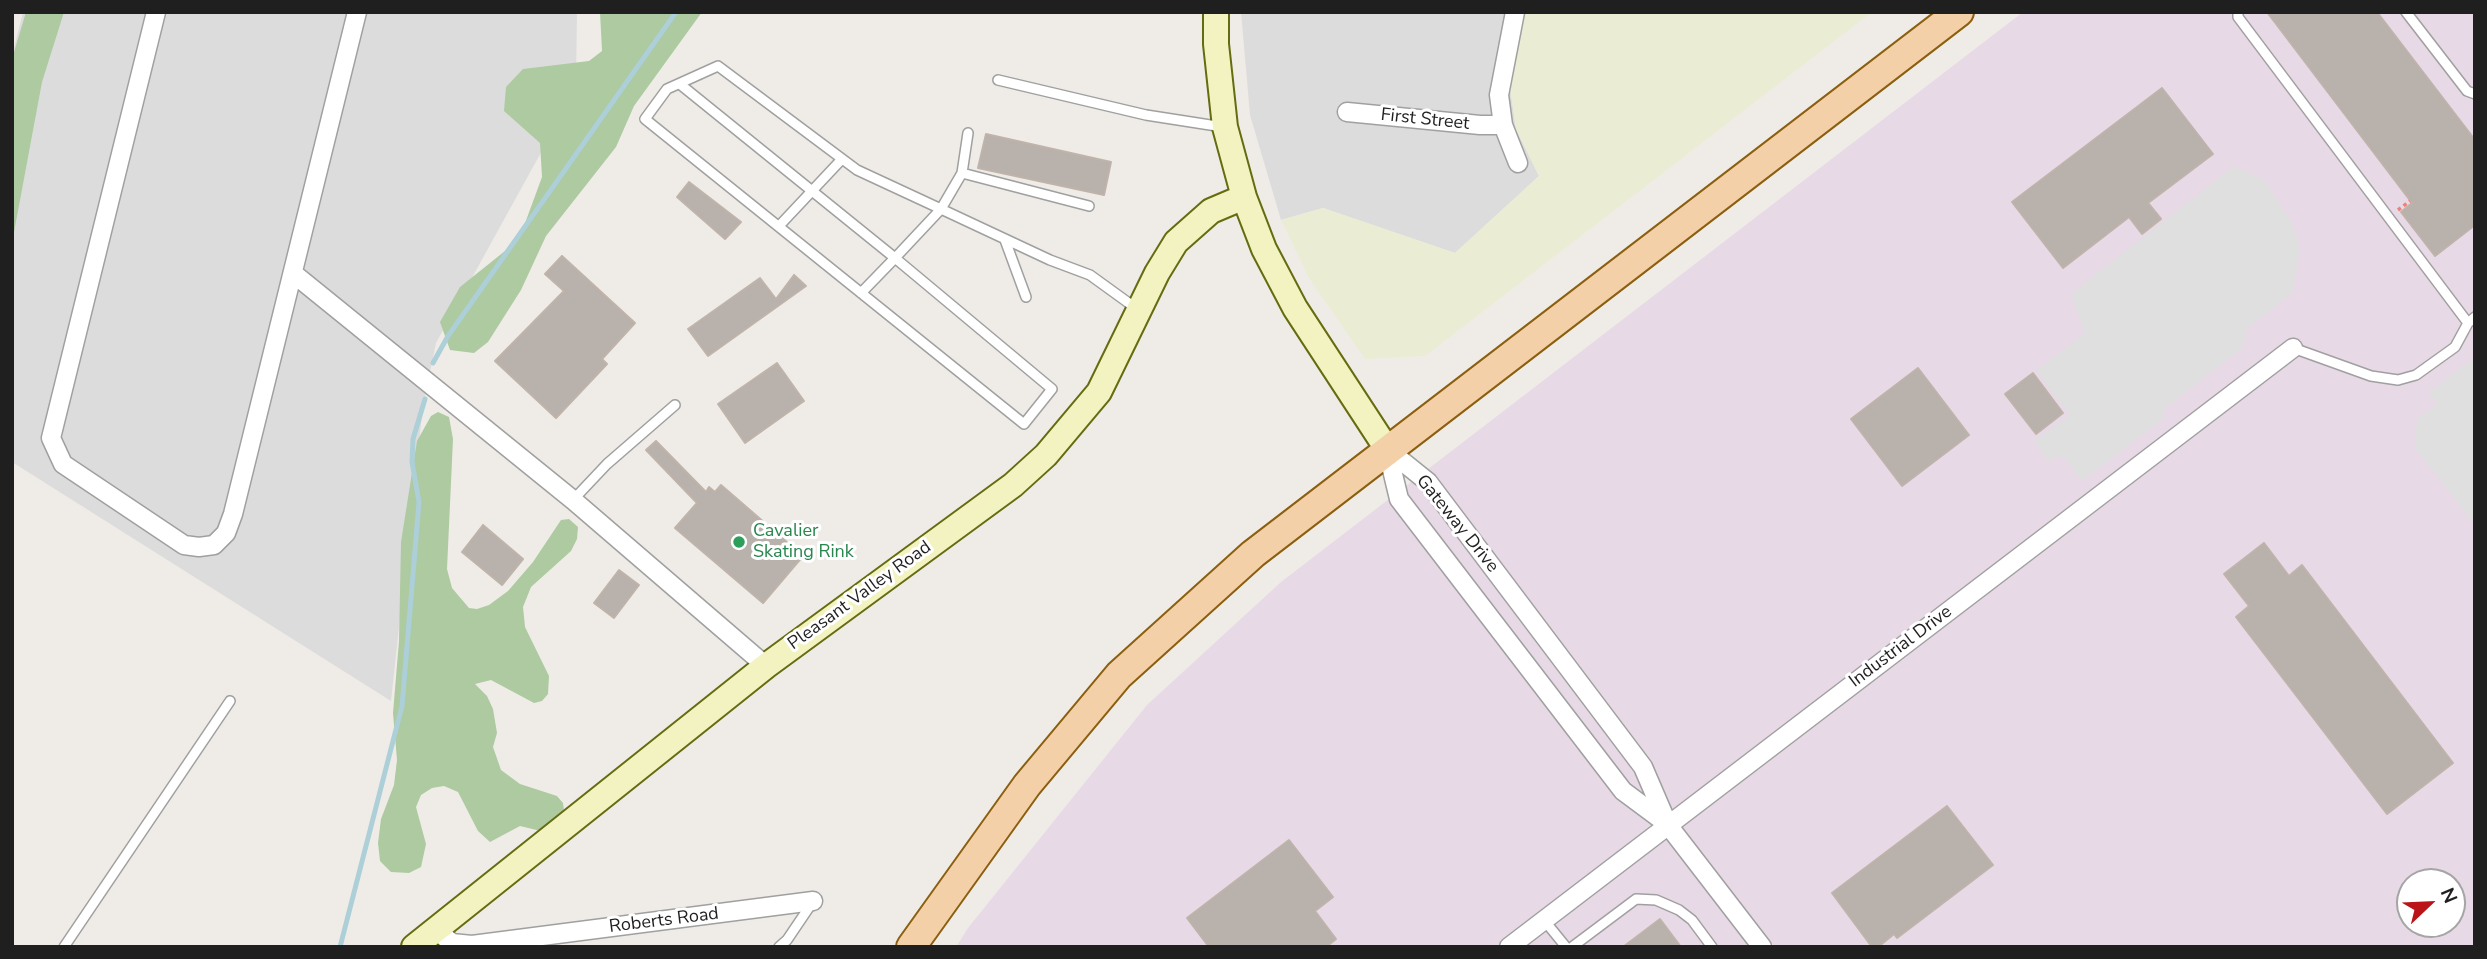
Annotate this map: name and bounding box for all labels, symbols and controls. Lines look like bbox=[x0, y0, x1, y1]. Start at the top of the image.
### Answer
street label: First Street bbox=[1380, 105, 1470, 135]
street label: Gateway Drive bbox=[1411, 471, 1503, 577]
place label: Cavalier Skating Rink bbox=[753, 521, 854, 564]
marker: Cavalier Skating Rink bbox=[731, 534, 747, 550]
street label: Pleasant Valley Road bbox=[784, 537, 936, 655]
street label: Industrial Drive bbox=[1845, 601, 1957, 693]
north arrow bbox=[2396, 868, 2466, 938]
text: N bbox=[2434, 884, 2463, 907]
street label: Roberts Road bbox=[608, 904, 720, 938]

